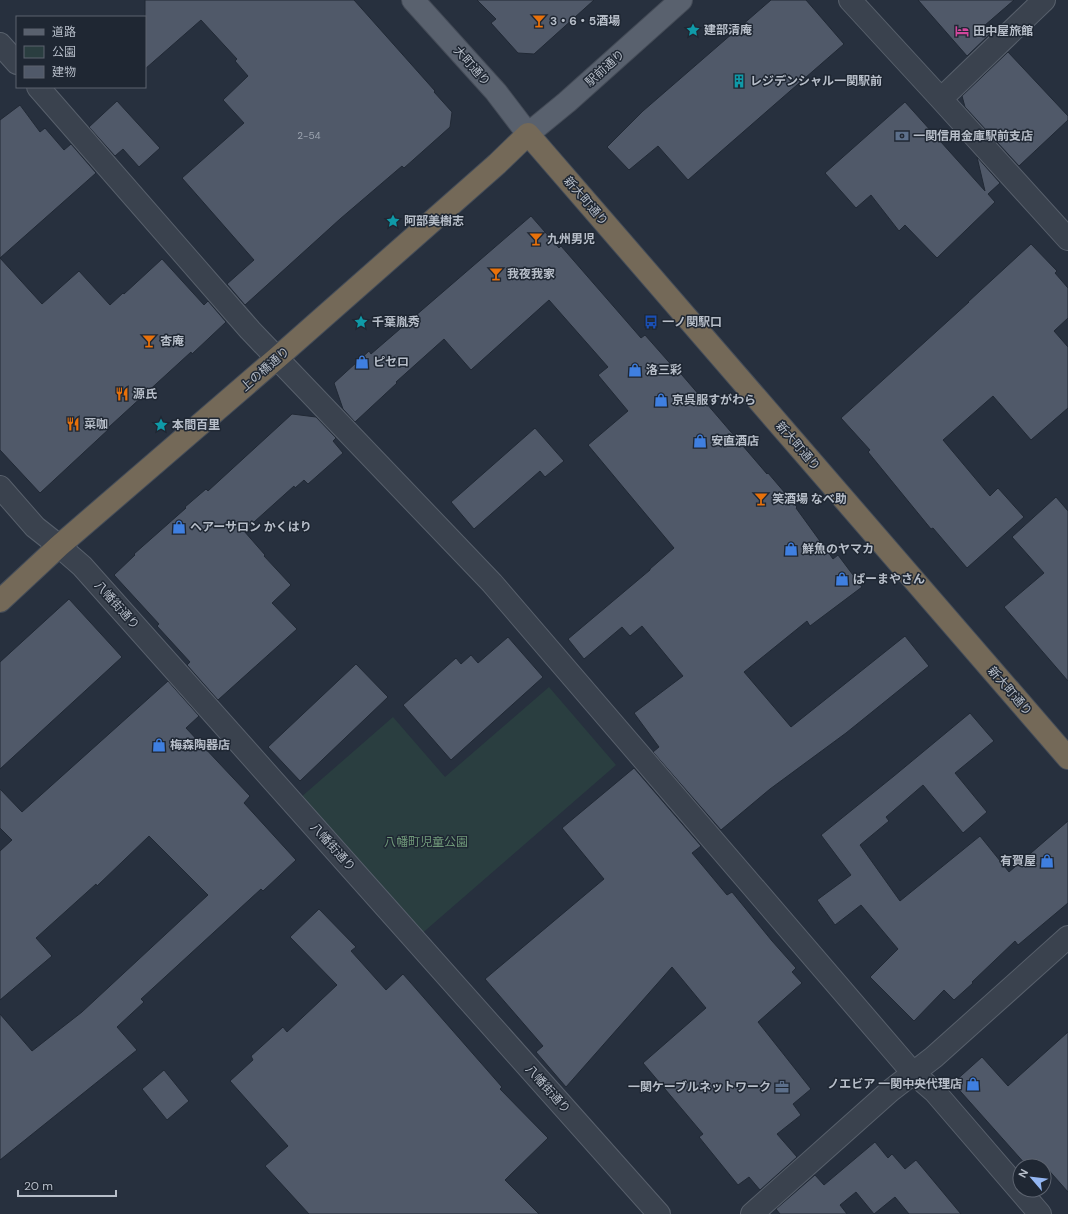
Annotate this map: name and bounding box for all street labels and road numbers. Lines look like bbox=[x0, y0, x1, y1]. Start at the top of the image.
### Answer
street label: 大町通り bbox=[450, 43, 494, 89]
street label: 駅前通り bbox=[582, 46, 628, 90]
street label: 新大町通り bbox=[560, 173, 612, 229]
street label: 上の橋通り bbox=[237, 343, 293, 395]
street label: 新大町通り bbox=[772, 418, 824, 474]
street label: 八幡街通り bbox=[91, 577, 143, 633]
street label: 新大町通り bbox=[984, 663, 1036, 719]
street label: 八幡街通り bbox=[307, 819, 359, 875]
street label: 八幡街通り bbox=[522, 1061, 574, 1117]

